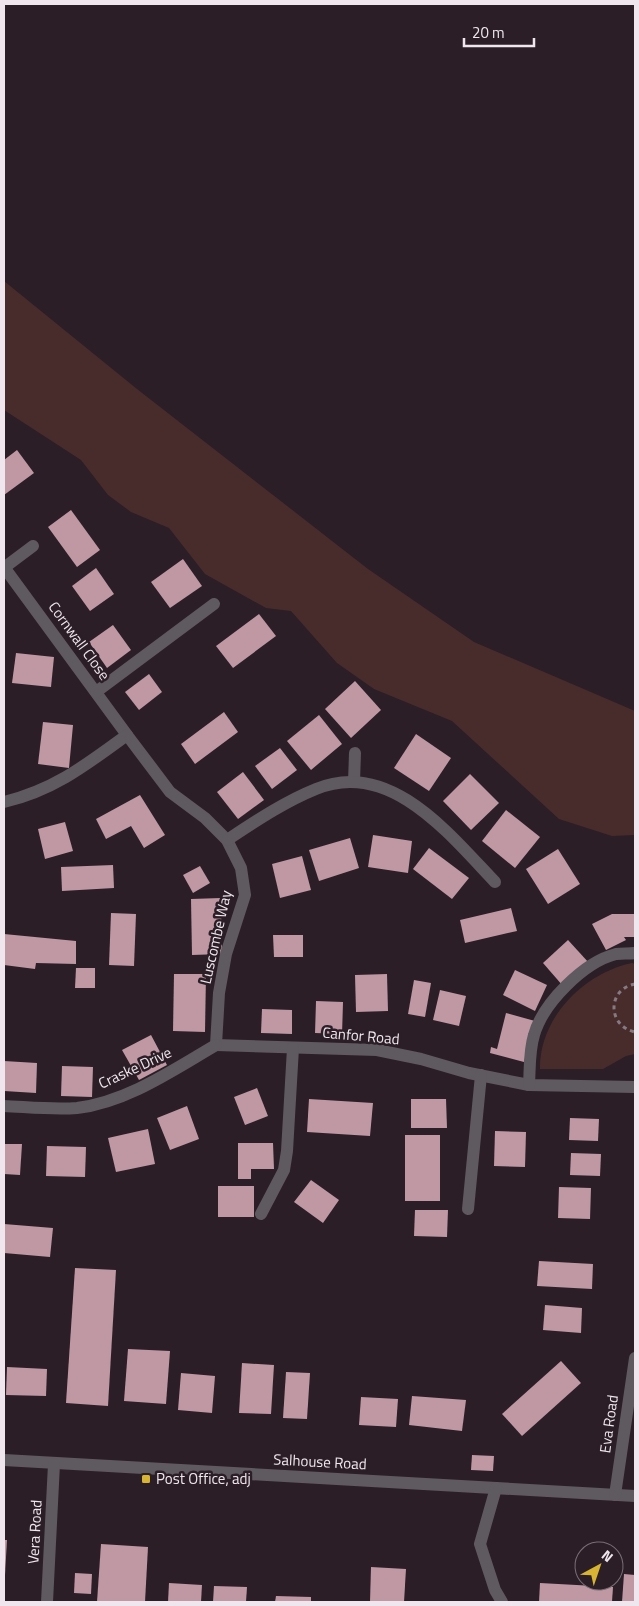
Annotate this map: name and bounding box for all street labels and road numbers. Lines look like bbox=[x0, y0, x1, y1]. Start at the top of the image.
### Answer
street label: Cornwall Close bbox=[43, 597, 116, 685]
street label: Luscombe Way bbox=[194, 888, 237, 986]
street label: Canfor Road bbox=[321, 1021, 401, 1050]
street label: Craske Drive bbox=[94, 1041, 175, 1095]
street label: Eva Road bbox=[593, 1393, 624, 1455]
street label: Salhouse Road bbox=[273, 1448, 367, 1475]
street label: Vera Road bbox=[21, 1499, 48, 1565]

